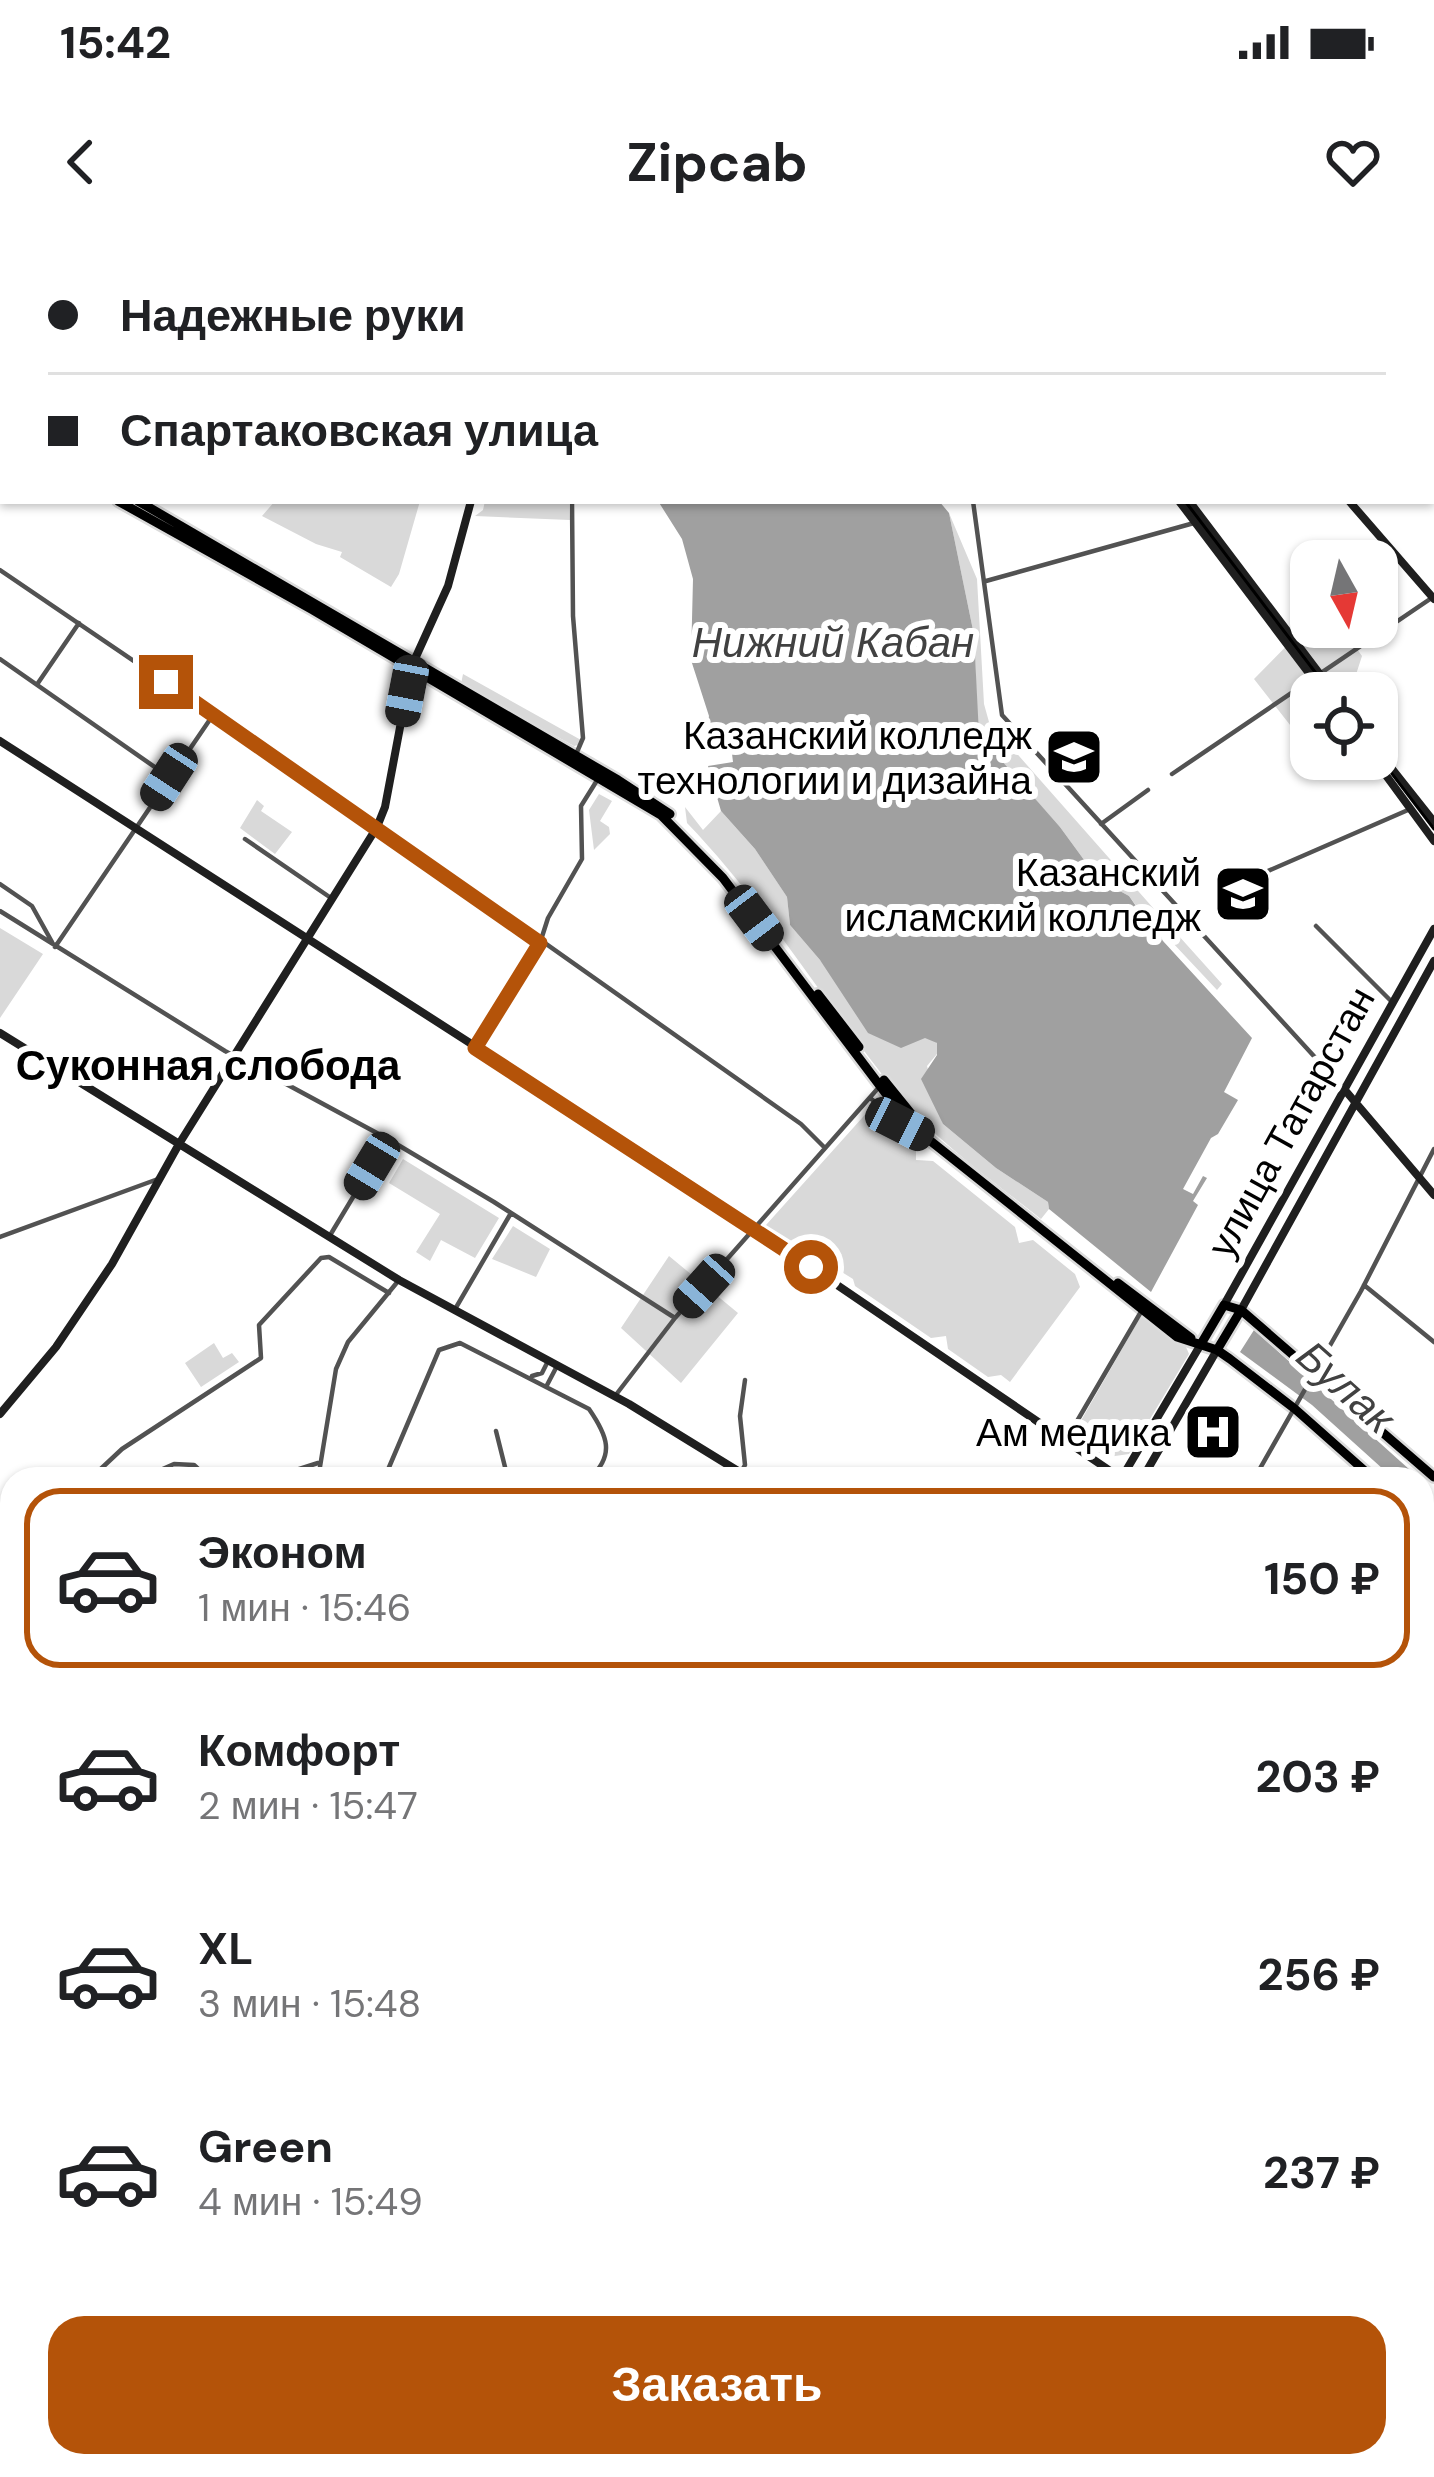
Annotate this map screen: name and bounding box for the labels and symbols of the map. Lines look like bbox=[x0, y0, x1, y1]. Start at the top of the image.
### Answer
north arrow bbox=[1290, 540, 1398, 648]
water label: Нижний Кабан bbox=[692, 615, 974, 670]
car bbox=[382, 652, 432, 730]
route end bbox=[139, 655, 193, 709]
place label: Казанский колледж технологии и дизайна bbox=[638, 710, 1032, 806]
school or university icon: Казанский колледж технологии и дизайна bbox=[1043, 726, 1105, 788]
car bbox=[134, 737, 204, 817]
place label: Казанский исламский колледж bbox=[844, 847, 1201, 943]
school or university icon: Казанский исламский колледж bbox=[1212, 863, 1274, 925]
car bbox=[718, 878, 790, 958]
street label: улица Татарстан bbox=[1196, 978, 1386, 1266]
district label: Суконная слобода bbox=[16, 1038, 401, 1093]
car bbox=[860, 1092, 940, 1156]
car bbox=[338, 1126, 406, 1206]
route start bbox=[784, 1240, 838, 1294]
car bbox=[667, 1247, 741, 1325]
water label: Булак bbox=[1285, 1328, 1408, 1447]
hospital icon: Ам медика bbox=[1182, 1401, 1244, 1463]
place label: Ам медика bbox=[976, 1407, 1171, 1458]

